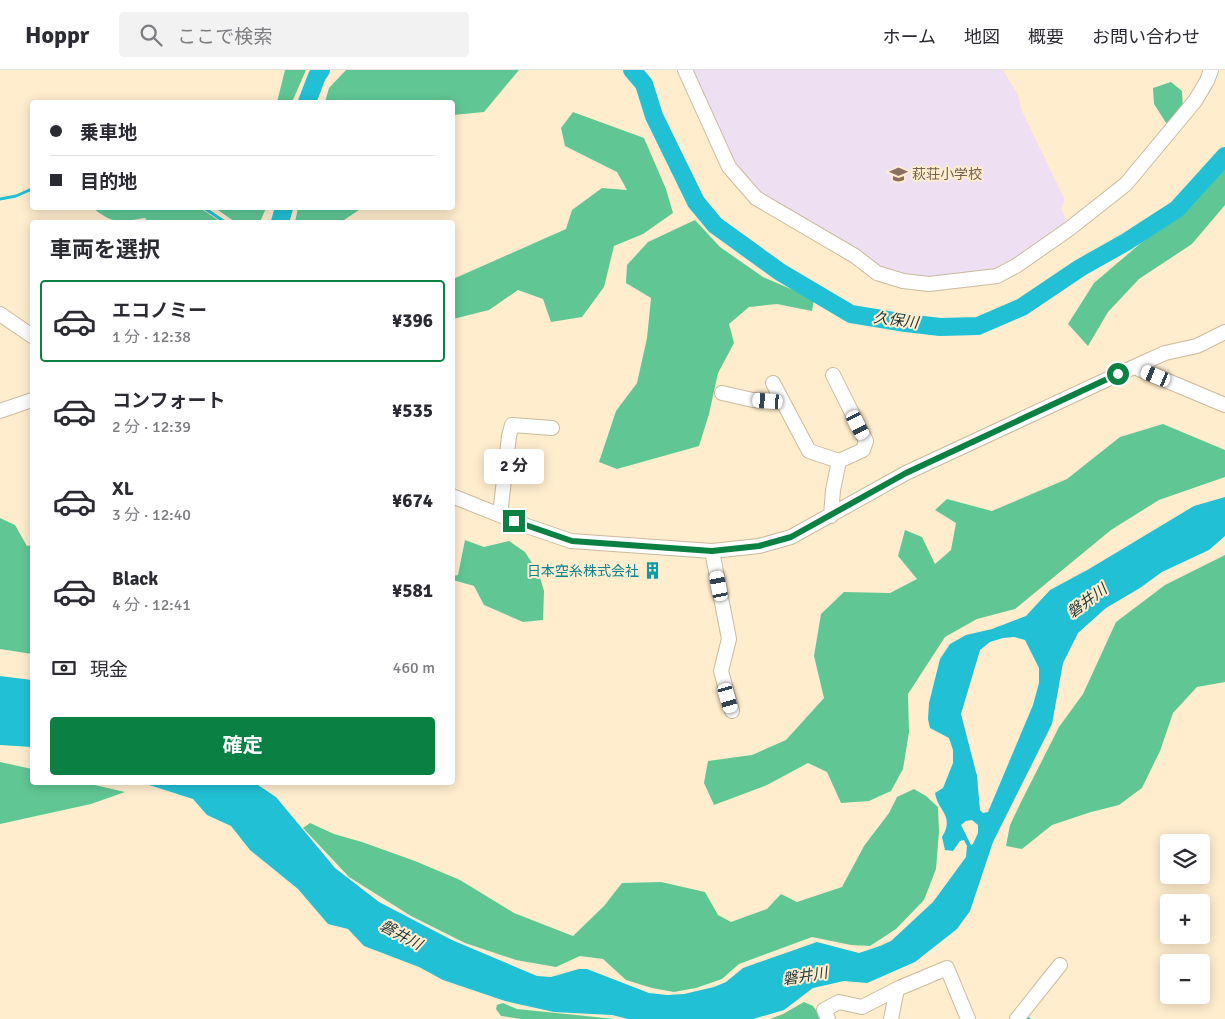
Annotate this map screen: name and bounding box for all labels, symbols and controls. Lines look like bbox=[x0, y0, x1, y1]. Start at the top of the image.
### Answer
search box bbox=[119, 12, 469, 57]
text: Hoppr bbox=[25, 20, 89, 50]
icon: search bbox=[137, 21, 165, 49]
text: ここで検索 bbox=[177, 25, 272, 49]
text: ホーム bbox=[883, 26, 936, 48]
text: 地図 bbox=[964, 26, 1000, 48]
text: 概要 bbox=[1028, 26, 1064, 48]
text: お問い合わせ bbox=[1092, 26, 1200, 48]
text: 乗車地 bbox=[80, 121, 137, 145]
school or university icon: 萩荘小学校 bbox=[888, 164, 908, 184]
place label: 萩荘小学校 bbox=[912, 166, 982, 183]
text: 目的地 bbox=[80, 170, 137, 194]
text: 車両を選択 bbox=[50, 236, 160, 263]
icon: car bbox=[52, 299, 97, 344]
text: エコノミー bbox=[112, 299, 207, 323]
water label: 久保川 bbox=[873, 308, 921, 332]
text: ¥396 bbox=[392, 309, 433, 333]
text: 1 分 · 12:38 bbox=[112, 327, 191, 347]
route start bbox=[1107, 363, 1129, 385]
car bbox=[1139, 363, 1172, 389]
icon: car bbox=[52, 389, 97, 434]
text: コンフォート bbox=[112, 389, 225, 413]
car bbox=[752, 392, 783, 410]
text: ¥535 bbox=[392, 399, 433, 423]
car bbox=[844, 408, 871, 442]
text: 2 分 · 12:39 bbox=[112, 417, 191, 437]
callout: 2 分 bbox=[484, 448, 544, 484]
text: 2 分 bbox=[500, 456, 528, 476]
text: XL bbox=[112, 477, 134, 501]
icon: car bbox=[52, 479, 97, 524]
text: ¥674 bbox=[392, 489, 433, 513]
text: 3 分 · 12:40 bbox=[112, 505, 191, 525]
route end bbox=[503, 510, 525, 532]
building icon: 日本空糸株式会社 bbox=[643, 561, 663, 581]
place label: 日本空糸株式会社 bbox=[527, 563, 639, 580]
text: Black bbox=[112, 567, 158, 591]
icon: car bbox=[52, 569, 97, 614]
car bbox=[708, 570, 729, 602]
text: ¥581 bbox=[392, 579, 433, 603]
water label: 磐井川 bbox=[1064, 579, 1112, 622]
text: 4 分 · 12:41 bbox=[112, 595, 191, 615]
icon: cash bbox=[50, 654, 78, 682]
text: 現金 bbox=[90, 658, 128, 682]
text: 460 m bbox=[393, 658, 435, 678]
car bbox=[716, 682, 739, 714]
button: 確定 bbox=[50, 717, 435, 775]
map controls bbox=[1160, 834, 1210, 1004]
button: layers bbox=[1160, 834, 1210, 884]
button: + bbox=[1160, 894, 1210, 944]
water label: 磐井川 bbox=[377, 916, 427, 954]
button: − bbox=[1160, 954, 1210, 1004]
water label: 磐井川 bbox=[781, 963, 831, 988]

